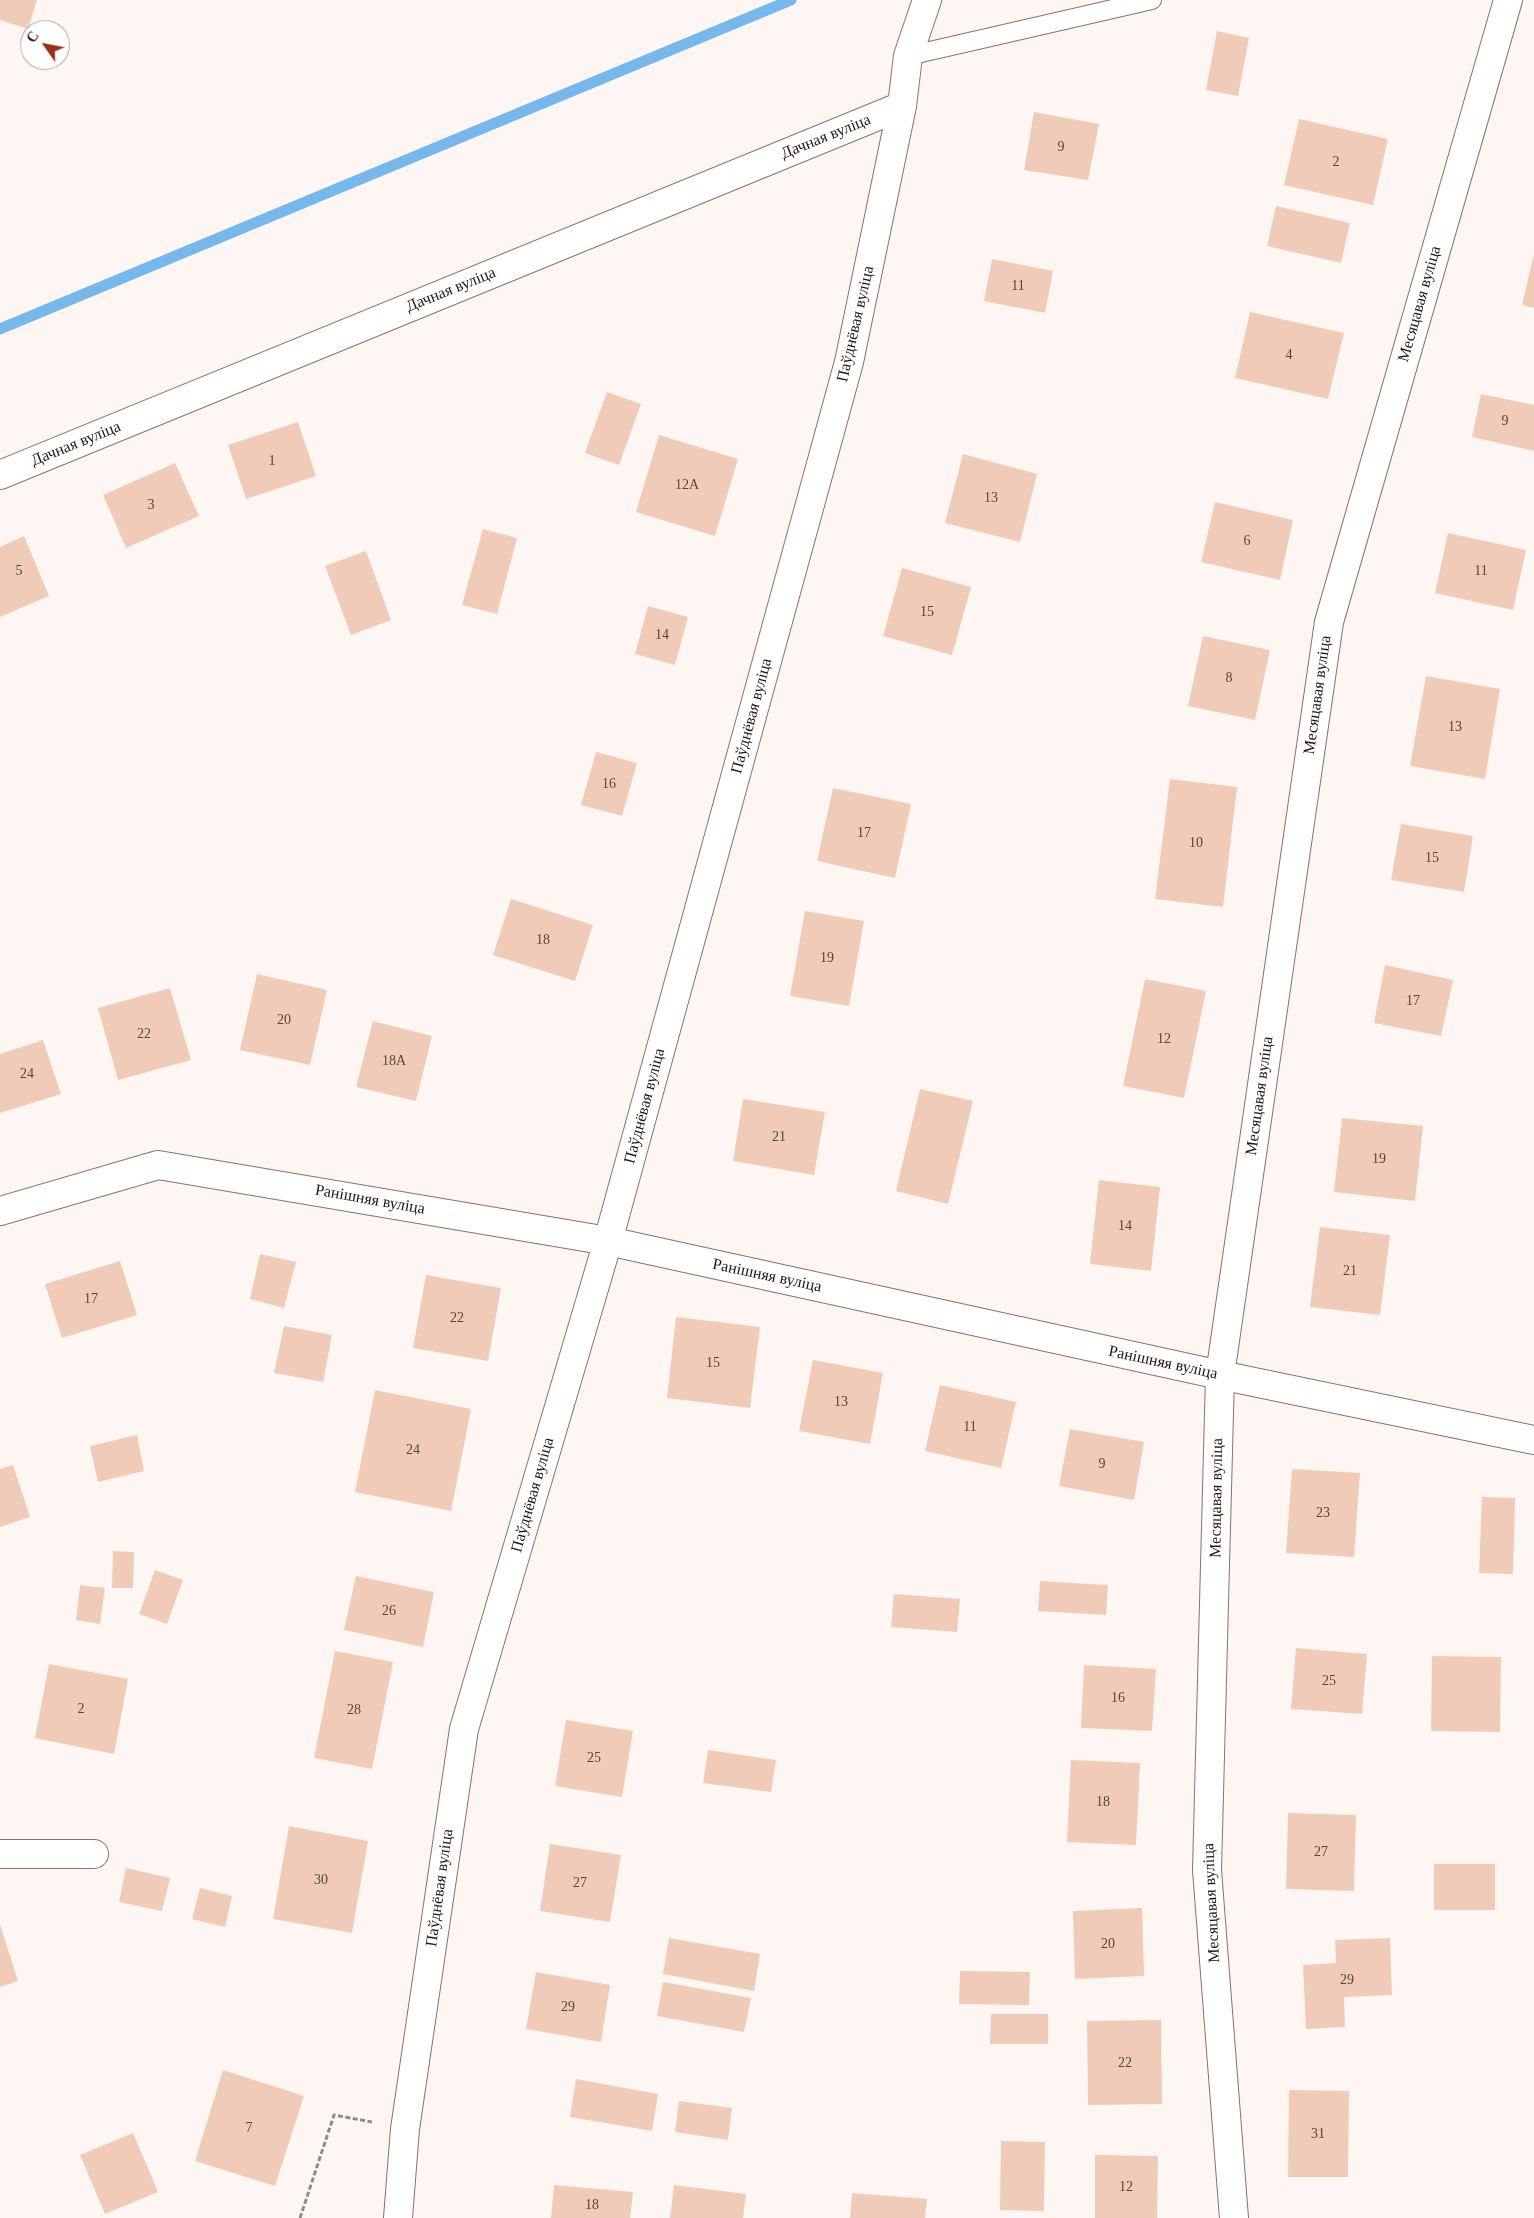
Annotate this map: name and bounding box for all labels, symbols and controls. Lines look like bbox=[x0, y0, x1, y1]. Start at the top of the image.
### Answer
north arrow bbox=[20, 20, 70, 70]
text: С bbox=[24, 29, 42, 45]
street label: Дачная вуліца bbox=[778, 110, 874, 164]
house number: 9 bbox=[1058, 139, 1064, 155]
house number: 2 bbox=[1332, 154, 1340, 170]
street label: Месяцавая вуліца bbox=[1394, 244, 1446, 364]
street label: Дачная вуліца bbox=[403, 263, 499, 317]
street label: Паўднёвая вуліца bbox=[833, 264, 879, 384]
house number: 11 bbox=[1011, 278, 1025, 294]
house number: 4 bbox=[1286, 347, 1292, 363]
house number: 9 bbox=[1502, 413, 1508, 429]
street label: Дачная вуліца bbox=[28, 417, 124, 471]
house number: 1 bbox=[268, 453, 276, 469]
house number: 12А bbox=[675, 477, 699, 493]
house number: 13 bbox=[984, 490, 998, 506]
house number: 3 bbox=[148, 497, 154, 513]
house number: 6 bbox=[1244, 533, 1250, 549]
house number: 5 bbox=[15, 563, 22, 579]
house number: 11 bbox=[1474, 563, 1488, 579]
house number: 15 bbox=[920, 604, 934, 620]
house number: 14 bbox=[655, 627, 669, 643]
street label: Месяцавая вуліца bbox=[1300, 634, 1336, 756]
street label: Паўднёвая вуліца bbox=[727, 656, 777, 776]
house number: 8 bbox=[1226, 670, 1232, 686]
house number: 13 bbox=[1448, 719, 1462, 735]
house number: 16 bbox=[602, 776, 616, 792]
house number: 17 bbox=[857, 825, 871, 841]
house number: 10 bbox=[1189, 835, 1203, 851]
house number: 15 bbox=[1425, 850, 1439, 866]
house number: 18 bbox=[536, 932, 550, 948]
house number: 19 bbox=[820, 950, 834, 966]
house number: 17 bbox=[1406, 993, 1420, 1009]
house number: 20 bbox=[277, 1012, 291, 1028]
house number: 22 bbox=[137, 1026, 151, 1042]
house number: 12 bbox=[1157, 1031, 1171, 1047]
street label: Месяцавая вуліца bbox=[1242, 1035, 1278, 1157]
street label: Паўднёвая вуліца bbox=[620, 1046, 670, 1166]
house number: 18А bbox=[382, 1053, 406, 1069]
house number: 24 bbox=[20, 1066, 34, 1082]
house number: 21 bbox=[772, 1129, 786, 1145]
house number: 19 bbox=[1372, 1151, 1386, 1167]
street label: Ранішняя вуліца bbox=[314, 1181, 426, 1219]
house number: 14 bbox=[1118, 1218, 1132, 1234]
street label: Ранішняя вуліца bbox=[711, 1255, 823, 1297]
house number: 21 bbox=[1343, 1263, 1357, 1279]
house number: 17 bbox=[84, 1291, 98, 1307]
house number: 22 bbox=[450, 1310, 464, 1326]
street label: Ранішняя вуліца bbox=[1107, 1342, 1219, 1384]
house number: 15 bbox=[706, 1355, 720, 1371]
house number: 13 bbox=[834, 1394, 848, 1410]
house number: 11 bbox=[963, 1419, 977, 1435]
street label: Паўднёвая вуліца bbox=[507, 1435, 559, 1555]
street label: Месяцавая вуліца bbox=[1206, 1438, 1228, 1558]
house number: 24 bbox=[406, 1442, 420, 1458]
house number: 9 bbox=[1098, 1456, 1106, 1472]
house number: 23 bbox=[1316, 1505, 1330, 1521]
house number: 26 bbox=[382, 1603, 396, 1619]
house number: 25 bbox=[1322, 1673, 1336, 1689]
house number: 16 bbox=[1111, 1690, 1125, 1706]
house number: 2 bbox=[78, 1701, 84, 1717]
house number: 28 bbox=[347, 1702, 361, 1718]
house number: 25 bbox=[587, 1750, 601, 1766]
house number: 18 bbox=[1096, 1794, 1110, 1810]
street label: Паўднёвая вуліца bbox=[422, 1828, 458, 1948]
street label: Месяцавая вуліца bbox=[1199, 1843, 1225, 1963]
house number: 27 bbox=[1314, 1844, 1328, 1860]
house number: 30 bbox=[314, 1872, 328, 1888]
house number: 27 bbox=[573, 1875, 587, 1891]
house number: 20 bbox=[1101, 1936, 1115, 1952]
house number: 29 bbox=[1340, 1972, 1354, 1988]
house number: 29 bbox=[561, 1999, 575, 2015]
house number: 22 bbox=[1118, 2055, 1132, 2071]
house number: 7 bbox=[245, 2120, 252, 2136]
house number: 31 bbox=[1311, 2126, 1325, 2142]
house number: 12 bbox=[1119, 2179, 1133, 2195]
house number: 18 bbox=[585, 2197, 599, 2213]

